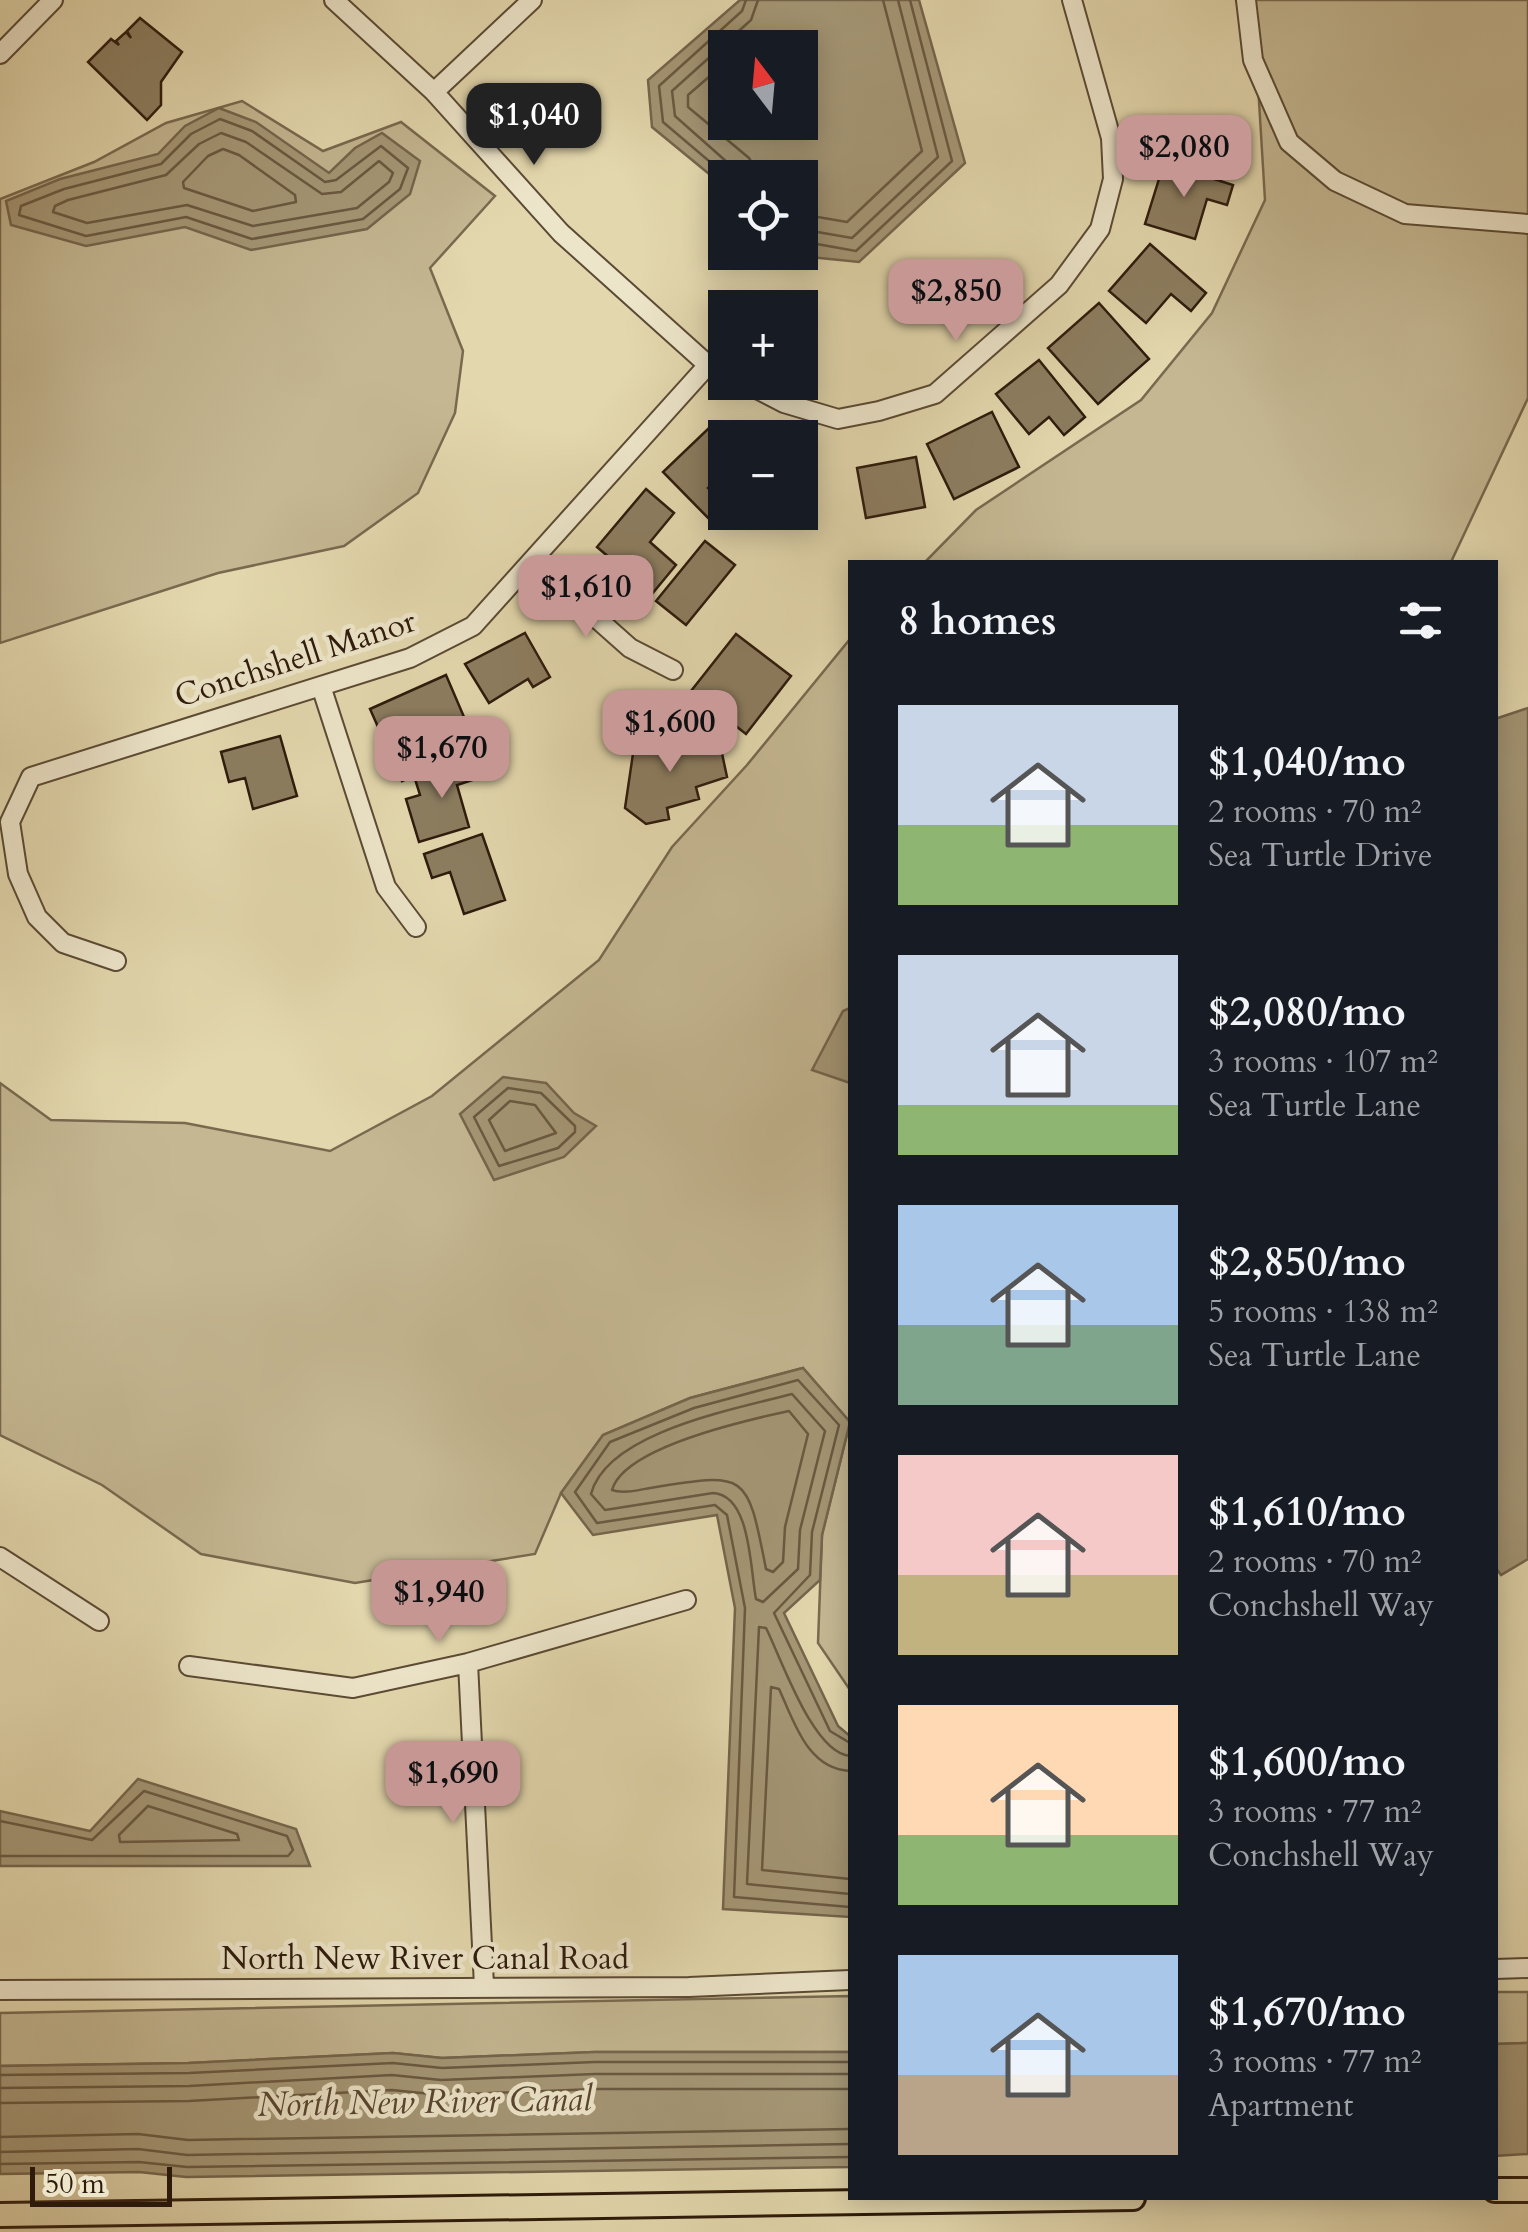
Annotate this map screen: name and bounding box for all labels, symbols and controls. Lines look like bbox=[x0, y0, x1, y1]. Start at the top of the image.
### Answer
north arrow bbox=[708, 30, 818, 140]
map controls bbox=[708, 30, 818, 530]
pin: $1,040 bbox=[453, 83, 615, 168]
text: $1,040 bbox=[488, 93, 580, 137]
pin: $2,080 bbox=[1103, 115, 1265, 200]
text: $2,080 bbox=[1138, 125, 1230, 169]
button: locate bbox=[708, 160, 818, 270]
pin: $2,850 bbox=[875, 259, 1037, 344]
text: $2,850 bbox=[910, 269, 1002, 313]
button: + bbox=[708, 290, 818, 400]
button: − bbox=[708, 420, 818, 530]
pin: $1,610 bbox=[505, 555, 667, 640]
text: $1,610 bbox=[540, 565, 632, 609]
text: 8 homes bbox=[898, 592, 1056, 649]
icon: filters bbox=[1393, 593, 1448, 648]
street label: Conchshell Manor bbox=[169, 599, 422, 719]
pin: $1,600 bbox=[589, 690, 751, 775]
text: $1,600 bbox=[624, 700, 716, 744]
pin: $1,670 bbox=[361, 716, 523, 801]
text: $1,670 bbox=[396, 726, 488, 770]
text: $1,040/mo bbox=[1208, 733, 1406, 790]
icon: home bbox=[978, 745, 1098, 865]
text: 2 rooms · 70 m² bbox=[1208, 790, 1421, 834]
text: Sea Turtle Drive bbox=[1208, 834, 1432, 878]
text: $2,080/mo bbox=[1208, 983, 1406, 1040]
icon: home bbox=[978, 995, 1098, 1115]
text: 3 rooms · 107 m² bbox=[1208, 1040, 1438, 1084]
text: Sea Turtle Lane bbox=[1208, 1084, 1421, 1128]
text: $2,850/mo bbox=[1208, 1233, 1406, 1290]
icon: home bbox=[978, 1245, 1098, 1365]
text: 5 rooms · 138 m² bbox=[1208, 1290, 1438, 1334]
text: Sea Turtle Lane bbox=[1208, 1334, 1421, 1378]
text: $1,610/mo bbox=[1208, 1483, 1406, 1540]
icon: home bbox=[978, 1495, 1098, 1615]
text: 2 rooms · 70 m² bbox=[1208, 1540, 1421, 1584]
pin: $1,940 bbox=[358, 1560, 520, 1645]
text: $1,940 bbox=[393, 1570, 485, 1614]
text: Conchshell Way bbox=[1208, 1584, 1434, 1628]
text: $1,600/mo bbox=[1208, 1733, 1406, 1790]
pin: $1,690 bbox=[372, 1741, 534, 1826]
icon: home bbox=[978, 1745, 1098, 1865]
text: $1,690 bbox=[407, 1751, 499, 1795]
text: 3 rooms · 77 m² bbox=[1208, 1790, 1421, 1834]
text: Conchshell Way bbox=[1208, 1834, 1434, 1878]
street label: North New River Canal Road bbox=[221, 1937, 629, 1981]
text: $1,670/mo bbox=[1208, 1983, 1406, 2040]
icon: home bbox=[978, 1995, 1098, 2115]
text: 3 rooms · 77 m² bbox=[1208, 2040, 1421, 2084]
water label: North New River Canal bbox=[257, 2075, 594, 2129]
text: Apartment bbox=[1208, 2084, 1353, 2128]
scale bar bbox=[30, 2162, 172, 2206]
text: 50 m bbox=[45, 2165, 105, 2203]

